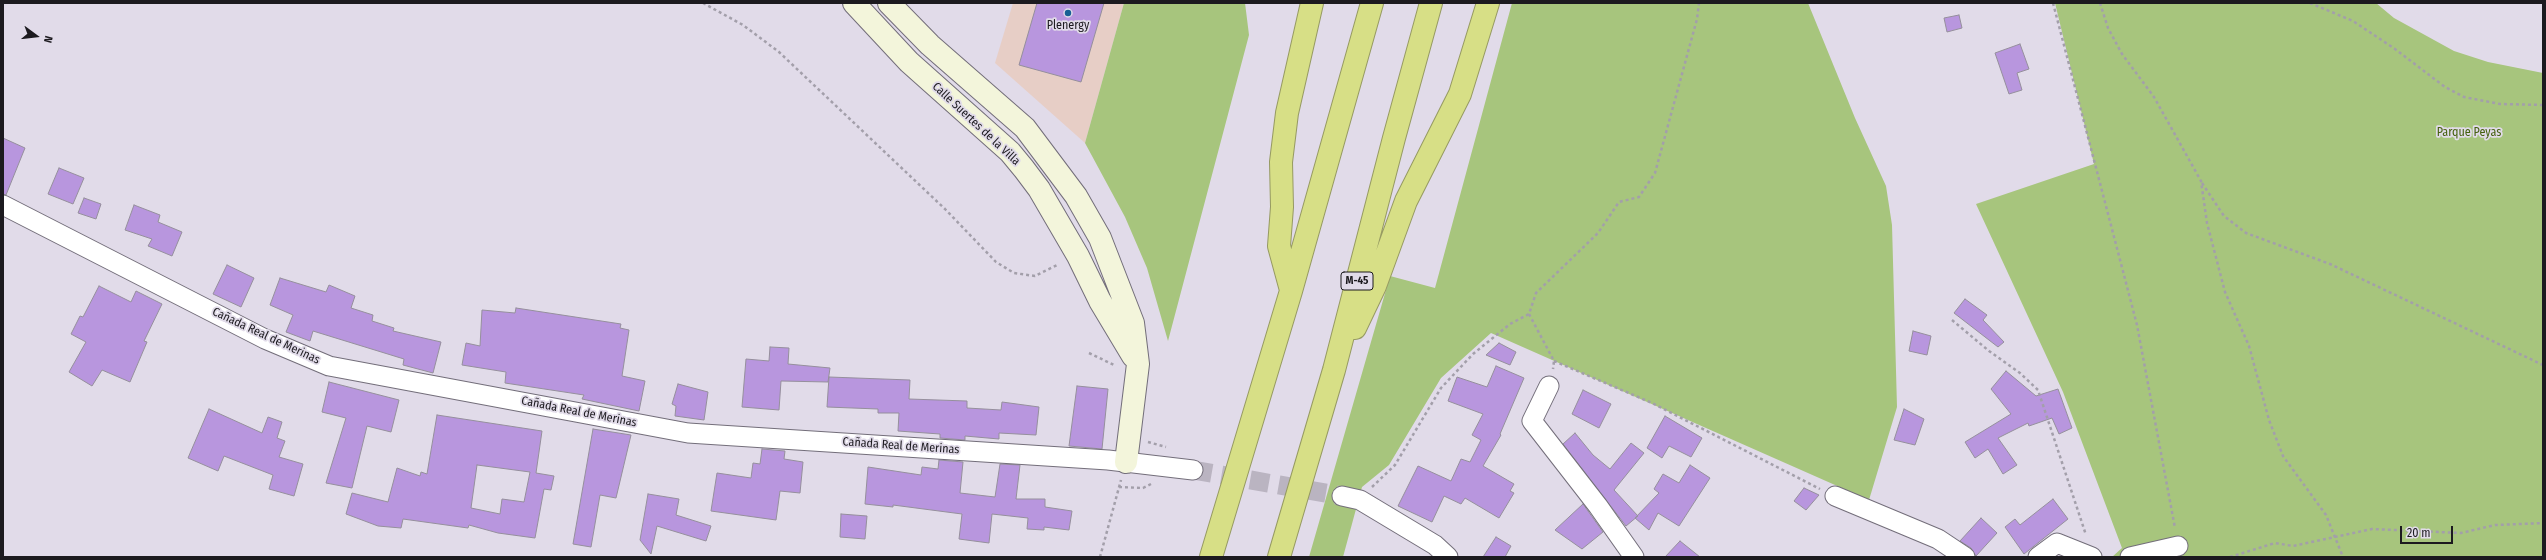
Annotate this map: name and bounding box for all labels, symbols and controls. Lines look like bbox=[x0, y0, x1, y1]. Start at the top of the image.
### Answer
marker: Plenergy bbox=[1063, 8, 1073, 18]
north arrow bbox=[16, 16, 56, 56]
place label: Plenergy bbox=[1047, 19, 1089, 33]
text: N bbox=[41, 34, 55, 44]
street label: Calle Suertes de la Villa bbox=[929, 80, 1023, 168]
park label: Parque Peyas bbox=[2437, 126, 2501, 140]
road number: M-45 bbox=[1341, 272, 1373, 290]
street label: Cañada Real de Merinas bbox=[210, 305, 322, 367]
street label: Cañada Real de Merinas bbox=[520, 394, 638, 430]
street label: Cañada Real de Merinas bbox=[842, 435, 960, 457]
scale bar bbox=[2402, 518, 2455, 544]
text: 20 m bbox=[2407, 526, 2431, 540]

